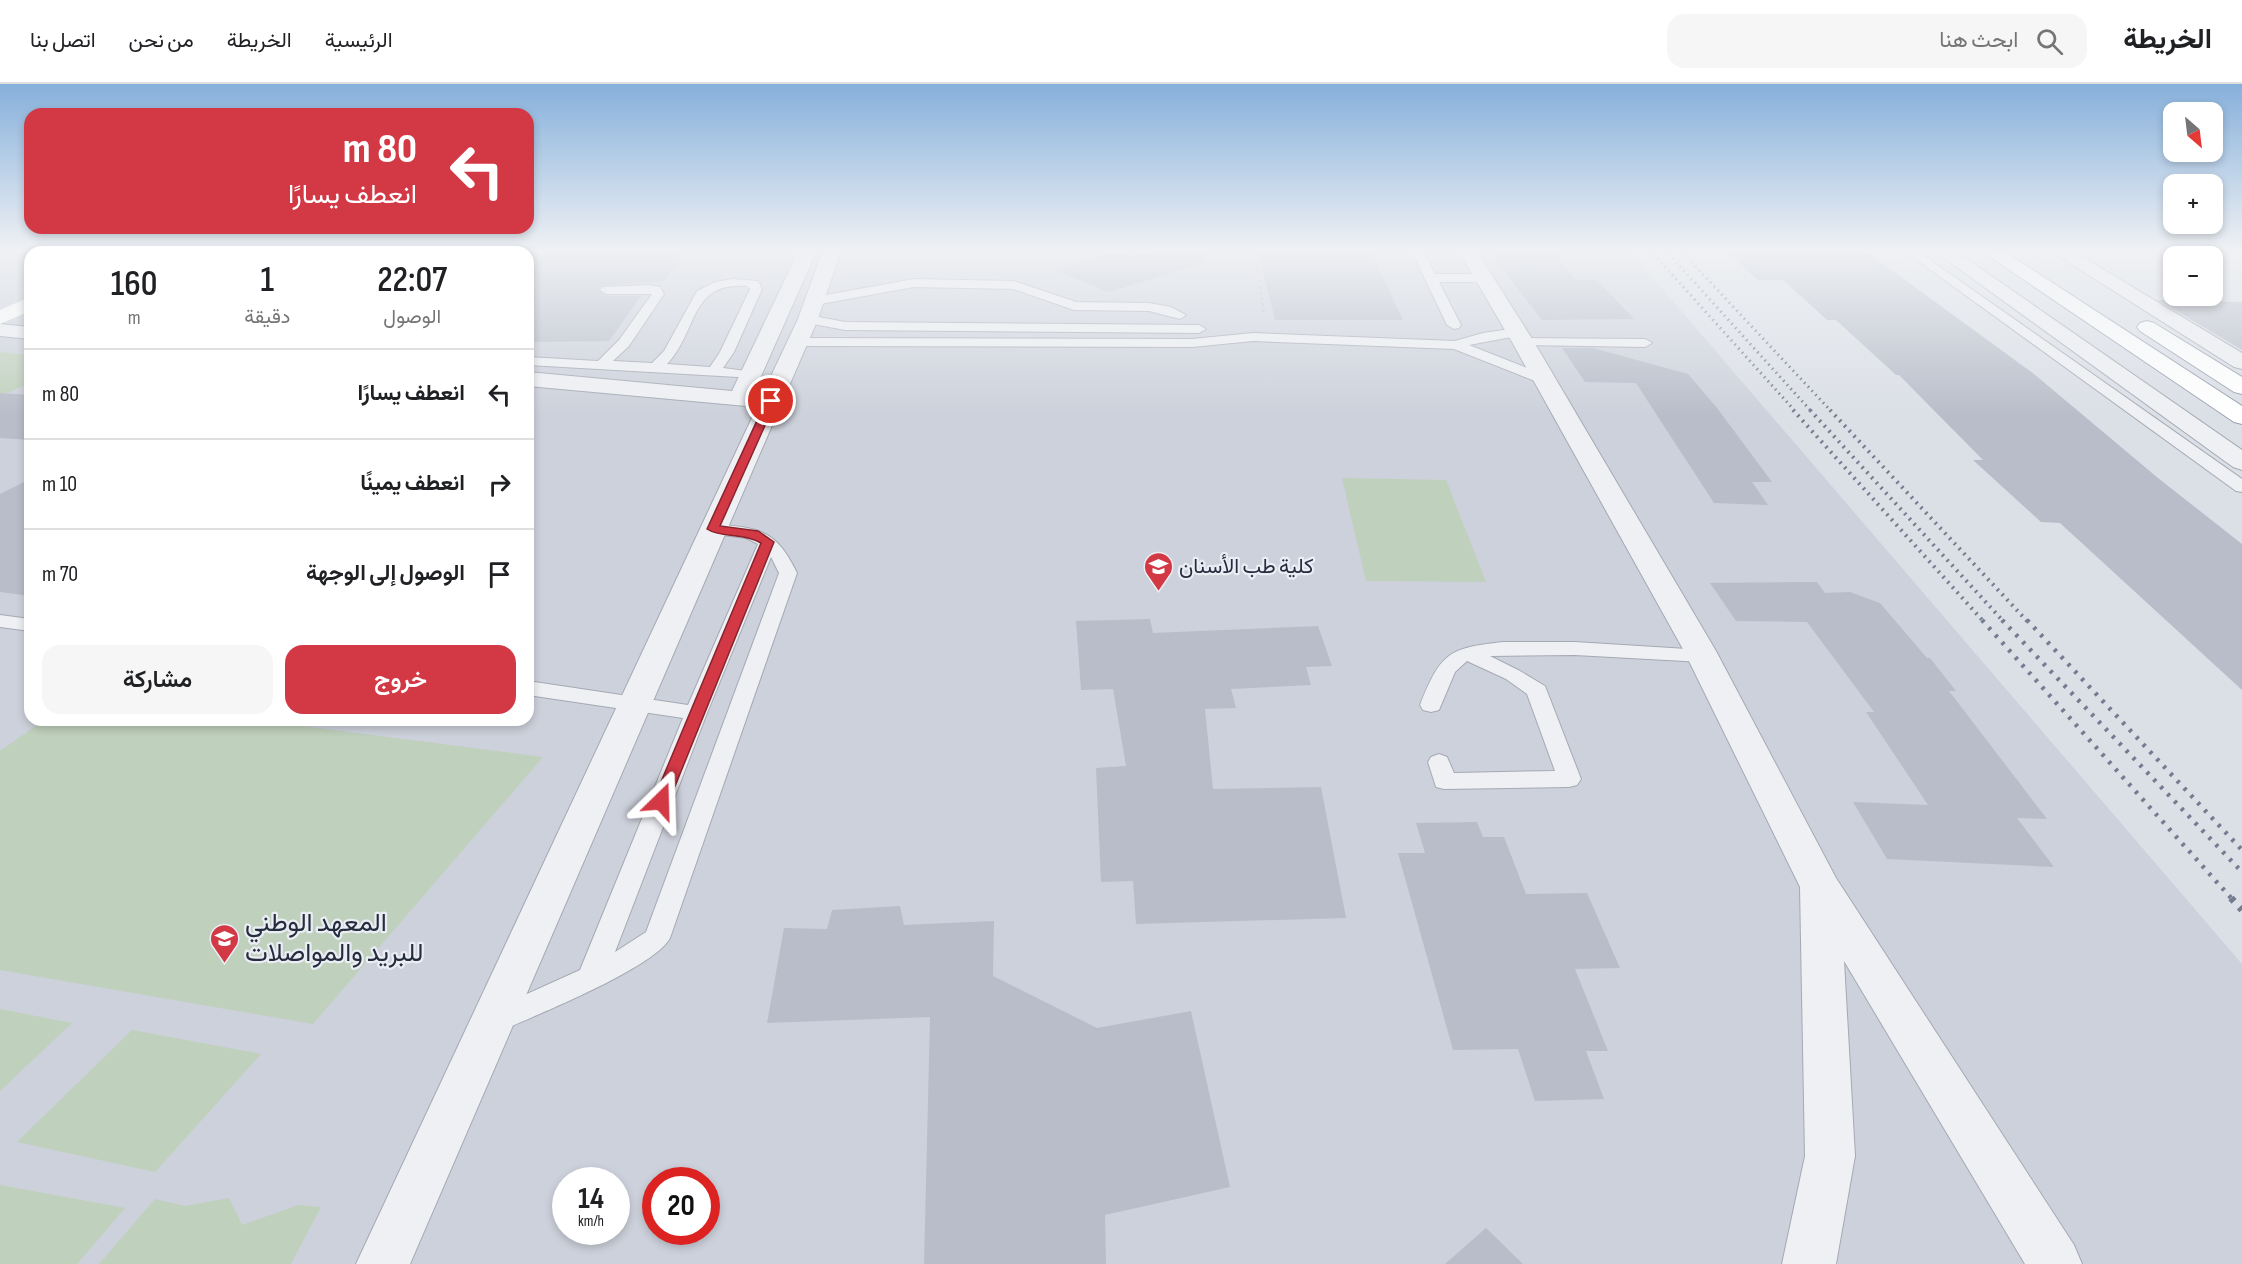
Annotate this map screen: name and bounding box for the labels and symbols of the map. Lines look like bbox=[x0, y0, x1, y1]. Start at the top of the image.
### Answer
north arrow bbox=[2163, 102, 2223, 162]
pin bbox=[745, 375, 796, 426]
school or university icon: كلية طب الأسنان bbox=[1142, 550, 1174, 592]
place label: كلية طب الأسنان bbox=[1179, 554, 1314, 579]
position arrow bbox=[629, 769, 693, 833]
place label: المعهد الوطني للبريد والمواصلات bbox=[245, 908, 424, 969]
school or university icon: المعهد الوطني للبريد والمواصلات bbox=[208, 922, 240, 964]
speed limit sign: 20 bbox=[642, 1167, 720, 1245]

